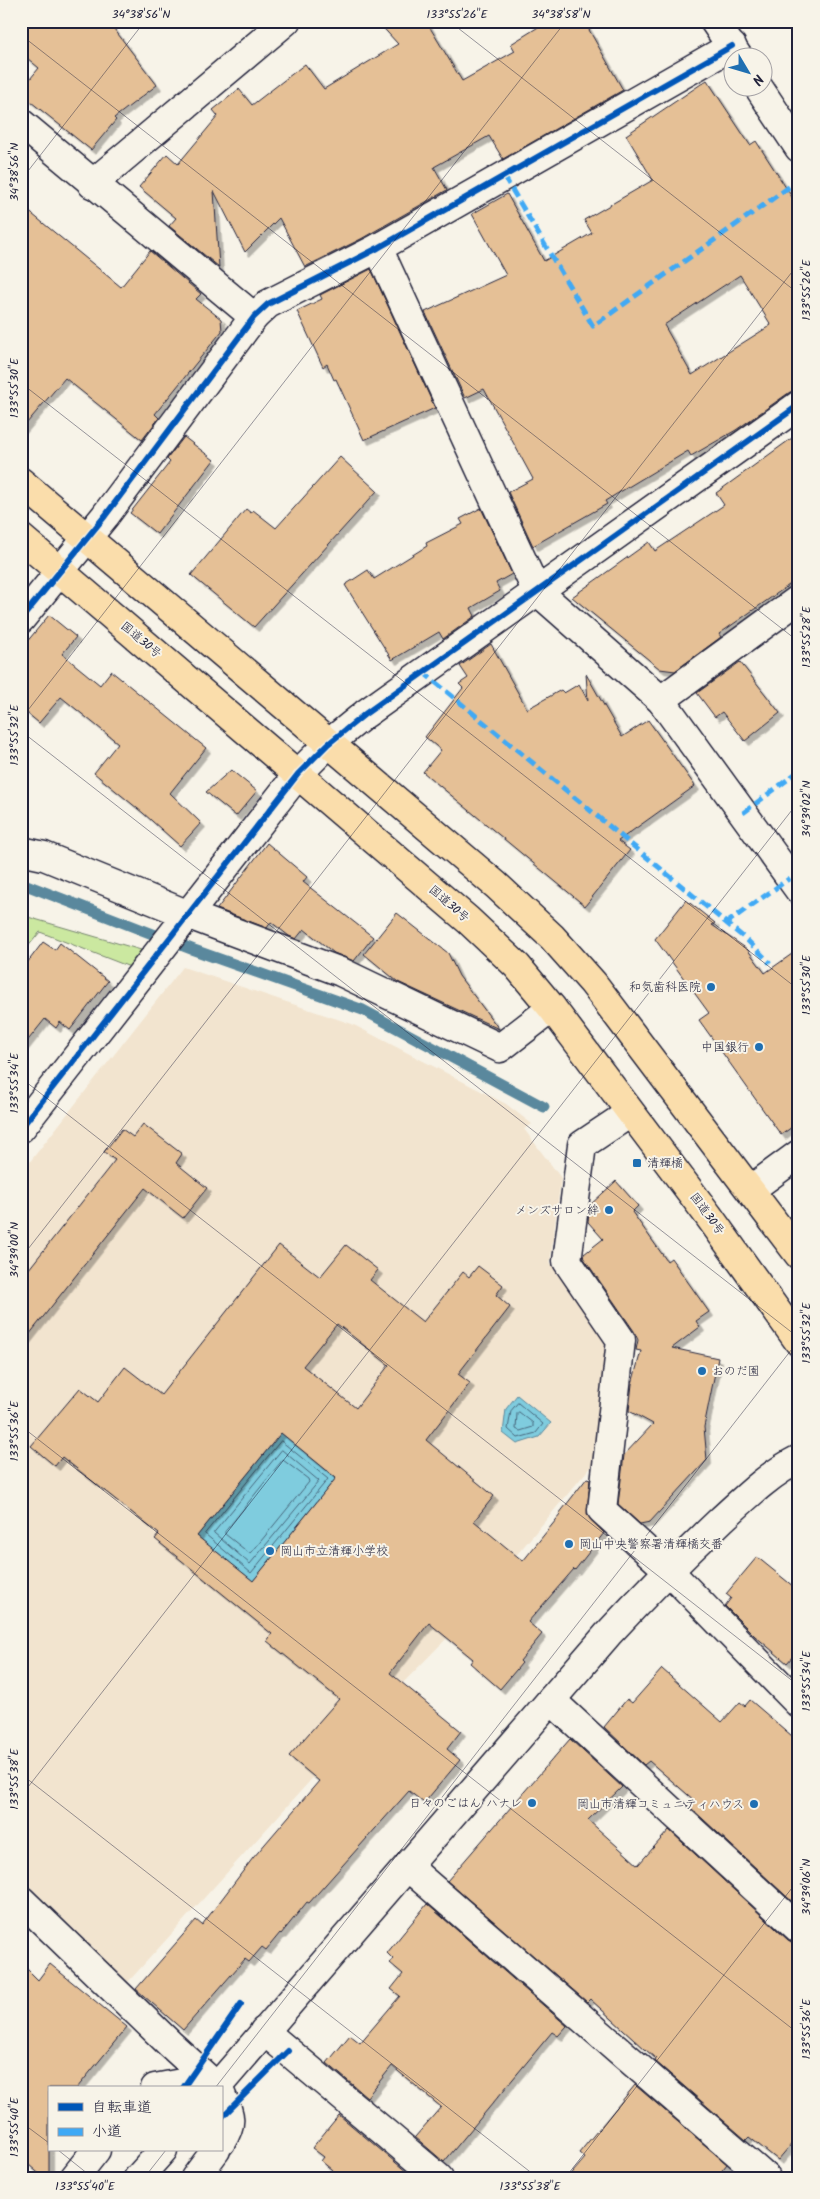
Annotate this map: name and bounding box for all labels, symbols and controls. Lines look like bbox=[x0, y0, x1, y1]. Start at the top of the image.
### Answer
text: 34°38'56"N bbox=[112, 5, 170, 24]
text: 133°55'26"E bbox=[427, 5, 488, 24]
text: 34°38'58"N bbox=[531, 5, 591, 24]
north arrow bbox=[722, 48, 772, 98]
text: N bbox=[746, 69, 769, 90]
text: 34°38'56"N bbox=[5, 143, 24, 201]
text: 133°55'26"E bbox=[797, 259, 816, 320]
text: 133°55'30"E bbox=[5, 357, 24, 418]
text: 133°55'28"E bbox=[797, 605, 816, 668]
street label: 国道30号 bbox=[116, 617, 166, 663]
text: 133°55'32"E bbox=[5, 704, 24, 766]
text: 34°39'02"N bbox=[797, 780, 816, 838]
street label: 国道30号 bbox=[424, 881, 474, 927]
text: 133°55'30"E bbox=[797, 954, 816, 1015]
place label: 和気歯科医院 bbox=[629, 978, 701, 997]
marker: 和気歯科医院 bbox=[705, 981, 717, 993]
place label: 中国銀行 bbox=[701, 1038, 749, 1057]
marker: 中国銀行 bbox=[753, 1041, 765, 1053]
text: 133°55'34"E bbox=[5, 1052, 24, 1113]
place label: 清輝橋 bbox=[647, 1154, 683, 1173]
marker: 清輝橋 bbox=[631, 1157, 643, 1169]
street label: 国道30号 bbox=[685, 1189, 729, 1239]
place label: メンズサロン絆 bbox=[515, 1201, 599, 1220]
marker: メンズサロン絆 bbox=[603, 1204, 615, 1216]
text: 34°39'00"N bbox=[5, 1222, 24, 1278]
text: 133°55'32"E bbox=[797, 1302, 816, 1364]
place label: おのだ園 bbox=[712, 1362, 760, 1381]
marker: おのだ園 bbox=[696, 1365, 708, 1377]
text: 133°55'36"E bbox=[5, 1400, 24, 1461]
place label: 岡山中央警察署清輝橋交番 bbox=[579, 1535, 723, 1554]
marker: 岡山中央警察署清輝橋交番 bbox=[563, 1538, 575, 1550]
place label: 岡山市立清輝小学校 bbox=[280, 1542, 388, 1561]
marker: 岡山市立清輝小学校 bbox=[264, 1545, 276, 1557]
text: 133°55'34"E bbox=[797, 1650, 816, 1711]
text: 133°55'38"E bbox=[5, 1747, 24, 1810]
place label: 日々のごはん ハナレ bbox=[409, 1794, 522, 1813]
place label: 岡山市清輝コミュニティハウス bbox=[577, 1795, 744, 1814]
marker: 日々のごはん ハナレ bbox=[526, 1797, 538, 1809]
marker: 岡山市清輝コミュニティハウス bbox=[748, 1798, 760, 1810]
text: 34°39'06"N bbox=[797, 1859, 816, 1915]
text: 133°55'36"E bbox=[797, 1998, 816, 2059]
legend bbox=[48, 2086, 222, 2152]
text: 133°55'40"E bbox=[5, 2096, 24, 2157]
text: 自転車道 bbox=[92, 2096, 152, 2120]
text: 小道 bbox=[92, 2120, 122, 2144]
text: 133°55'40"E bbox=[55, 2177, 116, 2196]
text: 133°55'38"E bbox=[499, 2177, 562, 2196]

